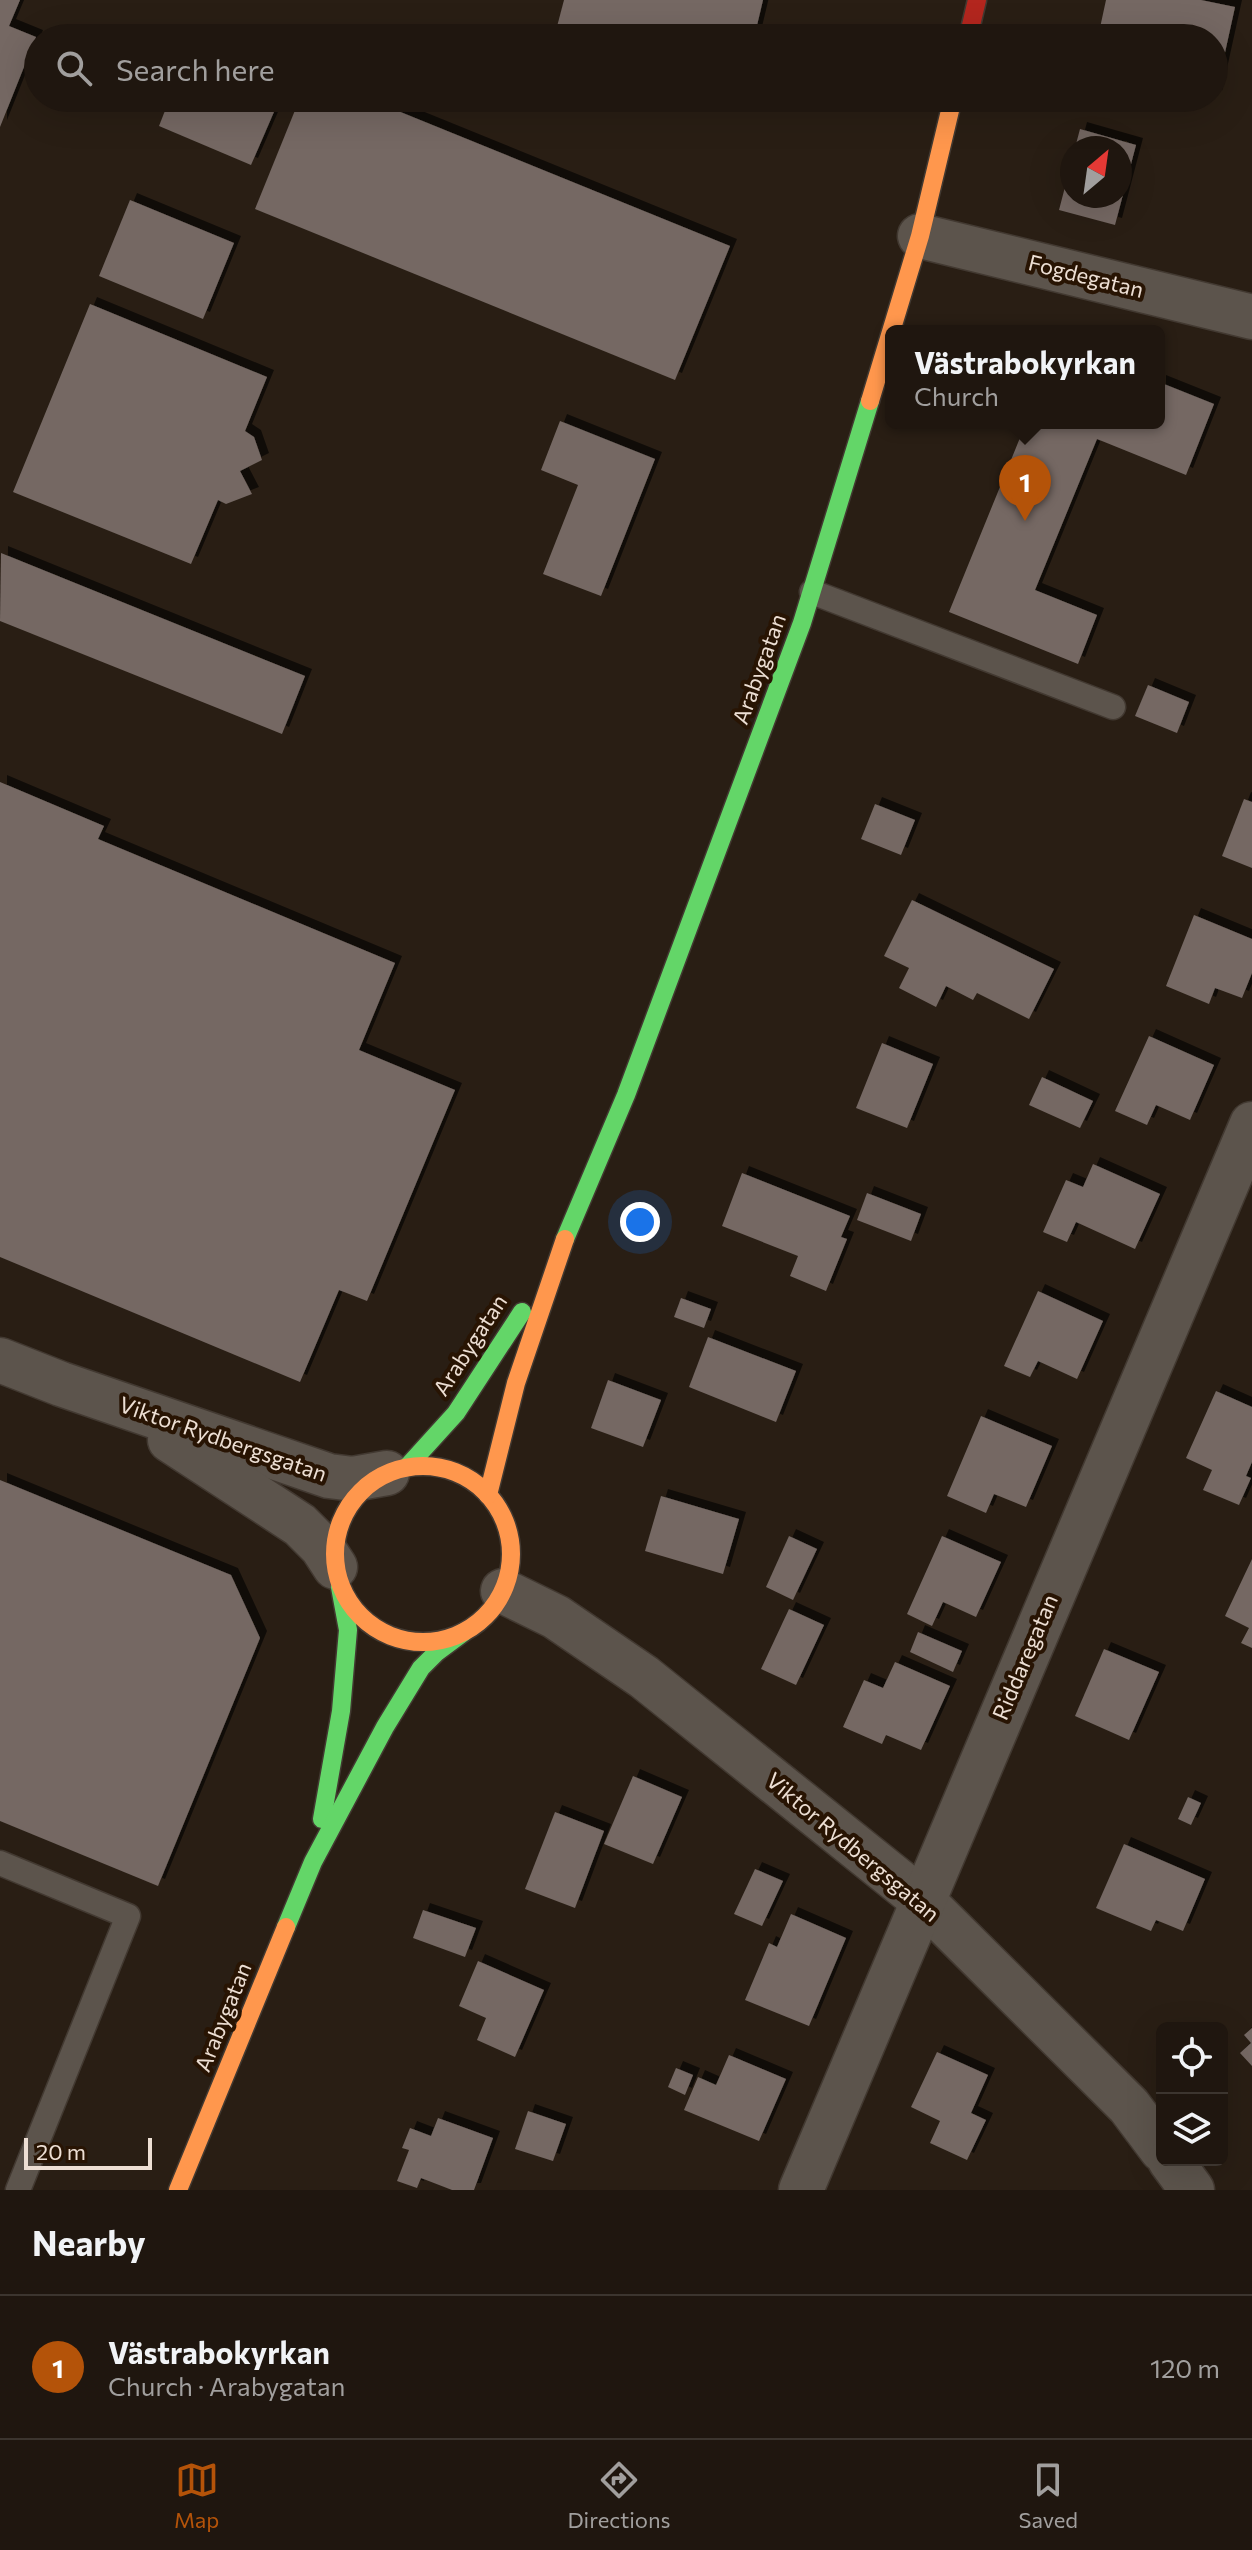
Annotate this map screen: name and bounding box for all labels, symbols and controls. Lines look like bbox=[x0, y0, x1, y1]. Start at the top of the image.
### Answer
search box bbox=[24, 24, 1228, 112]
icon: search bbox=[52, 46, 96, 90]
text: Search here bbox=[116, 50, 275, 87]
north arrow bbox=[1060, 136, 1132, 208]
street label: Fogdegatan bbox=[1026, 248, 1147, 303]
popup bbox=[885, 325, 1165, 429]
text: Västrabokyrkan bbox=[914, 343, 1136, 380]
text: Church bbox=[914, 380, 999, 411]
pin: 1 bbox=[999, 455, 1051, 521]
street label: Arabygatan bbox=[726, 610, 791, 728]
your location bbox=[620, 1202, 660, 1242]
street label: Arabygatan bbox=[427, 1289, 512, 1401]
street label: Viktor Rydbergsgatan bbox=[116, 1390, 331, 1487]
street label: Riddaregatan bbox=[986, 1590, 1063, 1724]
street label: Viktor Rydbergsgatan bbox=[761, 1766, 945, 1927]
street label: Arabygatan bbox=[188, 1958, 257, 2075]
map controls bbox=[1156, 2022, 1228, 2166]
button: locate bbox=[1156, 2022, 1228, 2094]
button: layers bbox=[1156, 2094, 1228, 2166]
scale bar bbox=[24, 2134, 152, 2170]
text: 20 m bbox=[36, 2138, 86, 2165]
text: Nearby bbox=[32, 2221, 146, 2263]
text: Västrabokyrkan bbox=[108, 2333, 330, 2370]
text: 1 bbox=[52, 2352, 64, 2383]
text: 120 m bbox=[1150, 2352, 1220, 2383]
text: Church · Arabygatan bbox=[108, 2370, 346, 2401]
tab: Map bbox=[174, 2458, 219, 2533]
tab: Directions bbox=[567, 2458, 671, 2533]
tab: Saved bbox=[1019, 2458, 1078, 2533]

